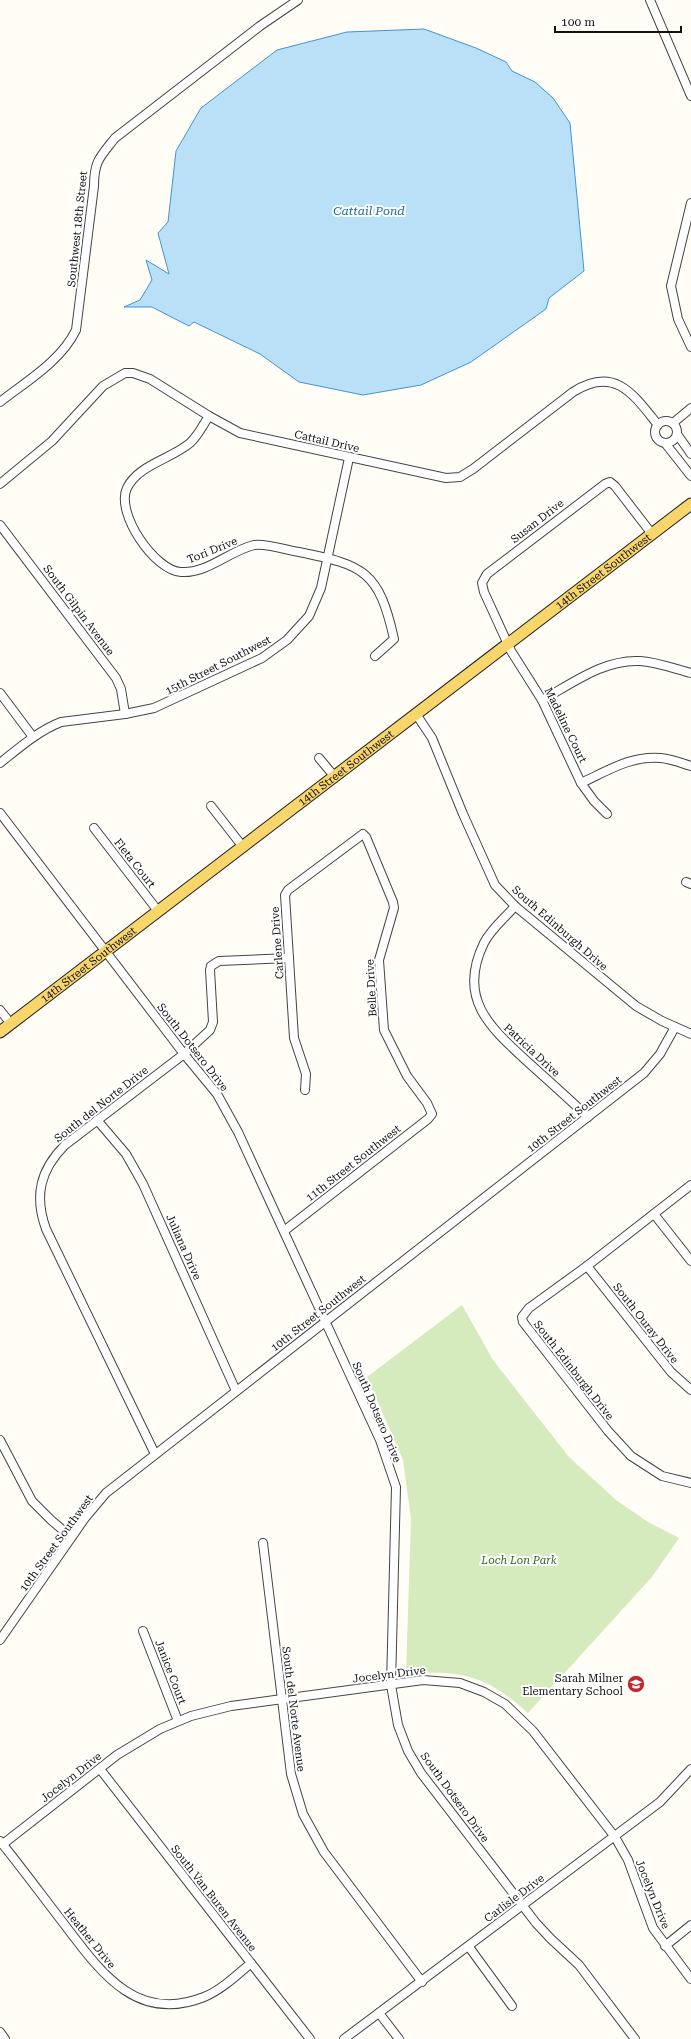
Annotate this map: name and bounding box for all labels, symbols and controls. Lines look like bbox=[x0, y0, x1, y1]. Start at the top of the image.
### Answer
scale bar bbox=[555, 8, 681, 34]
text: 100 m bbox=[561, 15, 595, 29]
street label: Southwest 18th Street bbox=[65, 170, 90, 288]
water label: Cattail Pond bbox=[333, 204, 405, 218]
street label: Cattail Drive bbox=[293, 428, 361, 455]
street label: Susan Drive bbox=[508, 497, 566, 546]
street label: 14th Street Southwest bbox=[553, 531, 654, 612]
street label: Tori Drive bbox=[185, 535, 239, 566]
street label: South Gilpin Avenue bbox=[40, 562, 117, 658]
street label: 15th Street Southwest bbox=[163, 633, 273, 698]
street label: Madeline Court bbox=[542, 685, 589, 765]
street label: 14th Street Southwest bbox=[296, 728, 396, 809]
street label: Fleta Court bbox=[111, 836, 158, 891]
street label: South Edinburgh Drive bbox=[509, 883, 610, 973]
street label: Carlene Drive bbox=[268, 906, 287, 980]
street label: 14th Street Southwest bbox=[38, 924, 139, 1006]
street label: Belle Drive bbox=[363, 959, 379, 1017]
street label: South Dotsero Drive bbox=[154, 1001, 231, 1094]
street label: Patricia Drive bbox=[501, 1021, 562, 1080]
street label: South del Norte Drive bbox=[52, 1064, 151, 1145]
street label: 10th Street Southwest bbox=[524, 1073, 624, 1155]
street label: 11th Street Southwest bbox=[303, 1122, 403, 1204]
street label: Juliana Drive bbox=[163, 1212, 204, 1282]
street label: 10th Street Southwest bbox=[268, 1272, 368, 1354]
street label: South Ouray Drive bbox=[610, 1281, 681, 1366]
street label: South Edinburgh Drive bbox=[531, 1318, 616, 1423]
street label: South Dotsero Drive bbox=[349, 1360, 404, 1464]
street label: 10th Street Southwest bbox=[17, 1492, 96, 1594]
park label: Loch Lon Park bbox=[480, 1554, 557, 1567]
street label: Janice Court bbox=[152, 1638, 189, 1706]
street label: South del Norte Avenue bbox=[279, 1646, 308, 1772]
street label: Jocelyn Drive bbox=[352, 1664, 426, 1685]
place label: Sarah Milner Elementary School bbox=[522, 1672, 624, 1698]
school or university icon: Sarah Milner Elementary School bbox=[626, 1674, 646, 1694]
street label: Jocelyn Drive bbox=[38, 1750, 104, 1805]
street label: South Dotsero Drive bbox=[418, 1750, 492, 1845]
street label: South Van Buren Avenue bbox=[168, 1843, 259, 1954]
street label: Jocelyn Drive bbox=[633, 1858, 672, 1931]
street label: Carlisle Drive bbox=[482, 1872, 547, 1925]
street label: Heather Drive bbox=[61, 1905, 118, 1971]

